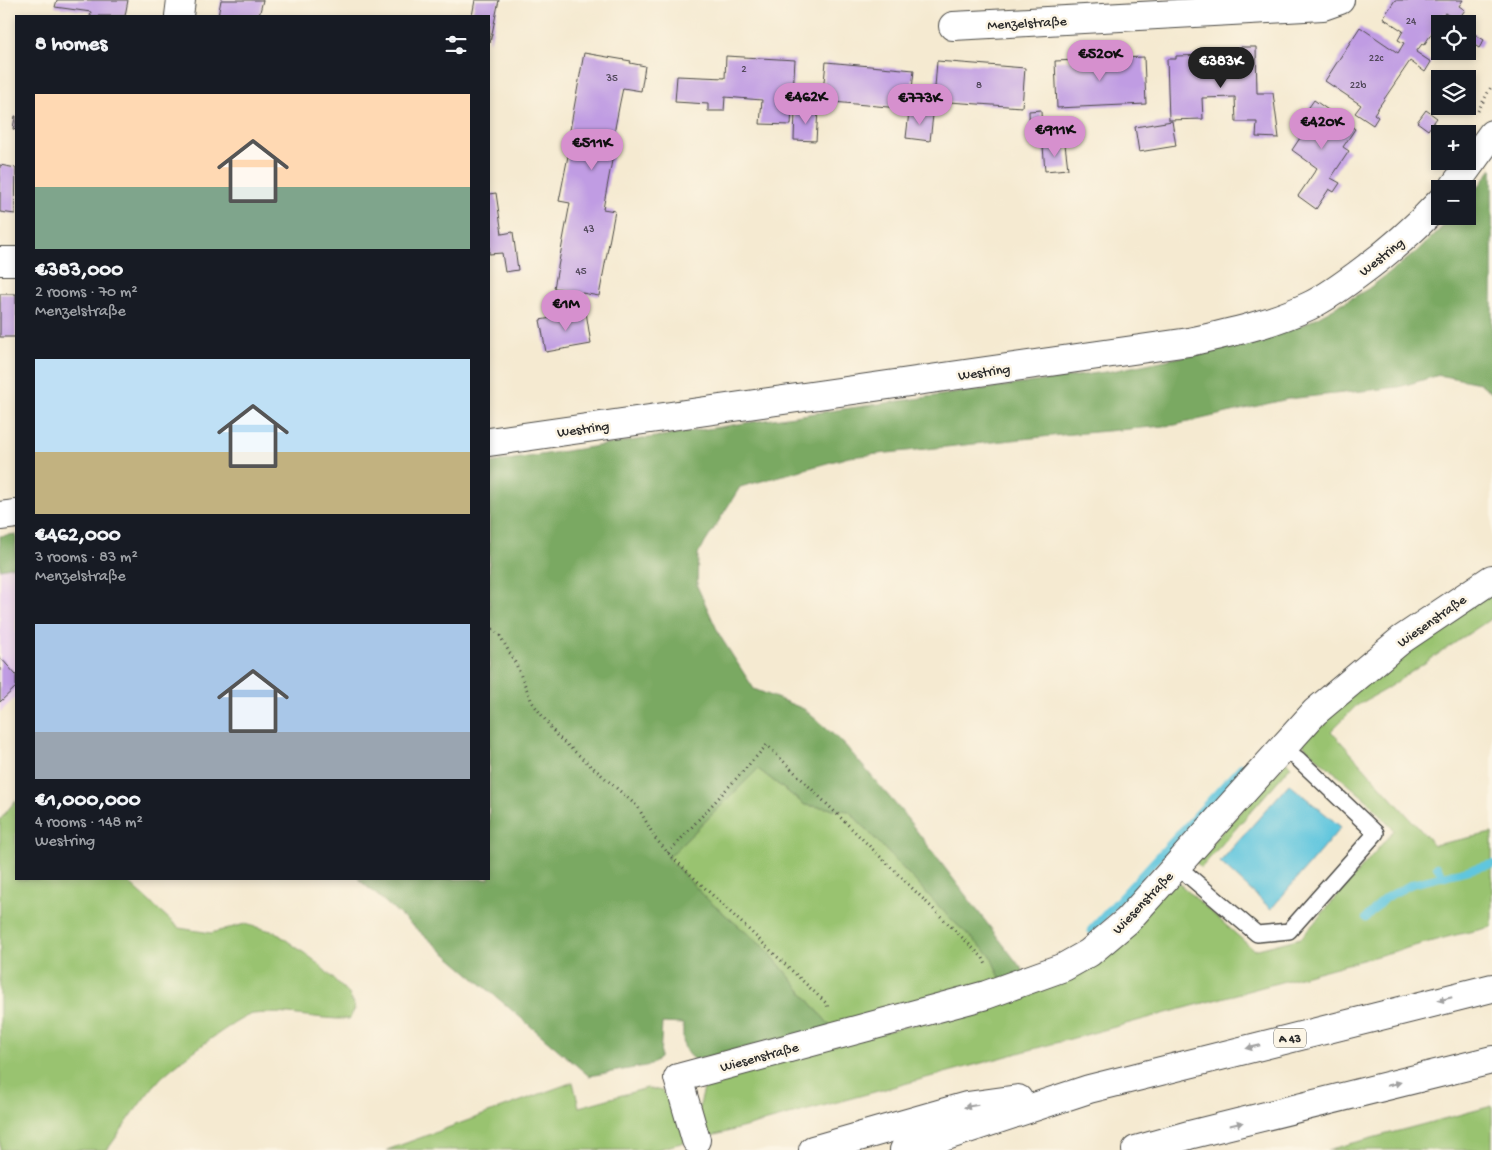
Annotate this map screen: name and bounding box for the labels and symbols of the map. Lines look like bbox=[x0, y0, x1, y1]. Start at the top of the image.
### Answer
street label: Menzelstraße bbox=[987, 14, 1068, 35]
house number: 24 bbox=[1406, 16, 1417, 28]
pin: €520K bbox=[1065, 39, 1135, 82]
pin: €383K bbox=[1186, 46, 1256, 89]
house number: 22c bbox=[1369, 53, 1385, 65]
house number: 2 bbox=[741, 64, 747, 76]
house number: 35 bbox=[605, 73, 618, 85]
house number: 8 bbox=[976, 80, 982, 92]
house number: 22b bbox=[1350, 80, 1366, 92]
pin: €462K bbox=[771, 82, 841, 125]
pin: €773K bbox=[885, 84, 955, 126]
pin: €420K bbox=[1287, 108, 1357, 150]
pin: €911K bbox=[1020, 116, 1090, 158]
pin: €511K bbox=[557, 128, 627, 171]
house number: 43 bbox=[584, 224, 595, 236]
street label: Westring bbox=[1357, 235, 1409, 281]
house number: 45 bbox=[576, 266, 587, 278]
pin: €1M bbox=[542, 290, 590, 332]
street label: Westring bbox=[957, 361, 1012, 386]
street label: Westring bbox=[556, 418, 611, 443]
street label: Wiesenstraße bbox=[1395, 592, 1471, 652]
street label: Wiesenstraße bbox=[1110, 868, 1178, 939]
one-way arrow bbox=[1437, 995, 1452, 1003]
road number: A 43 bbox=[1274, 1028, 1306, 1048]
street label: Wiesenstraße bbox=[719, 1040, 801, 1077]
one-way arrow bbox=[1245, 1043, 1261, 1051]
one-way arrow bbox=[1386, 1080, 1401, 1088]
one-way arrow bbox=[963, 1102, 979, 1110]
one-way arrow bbox=[1229, 1120, 1244, 1128]

